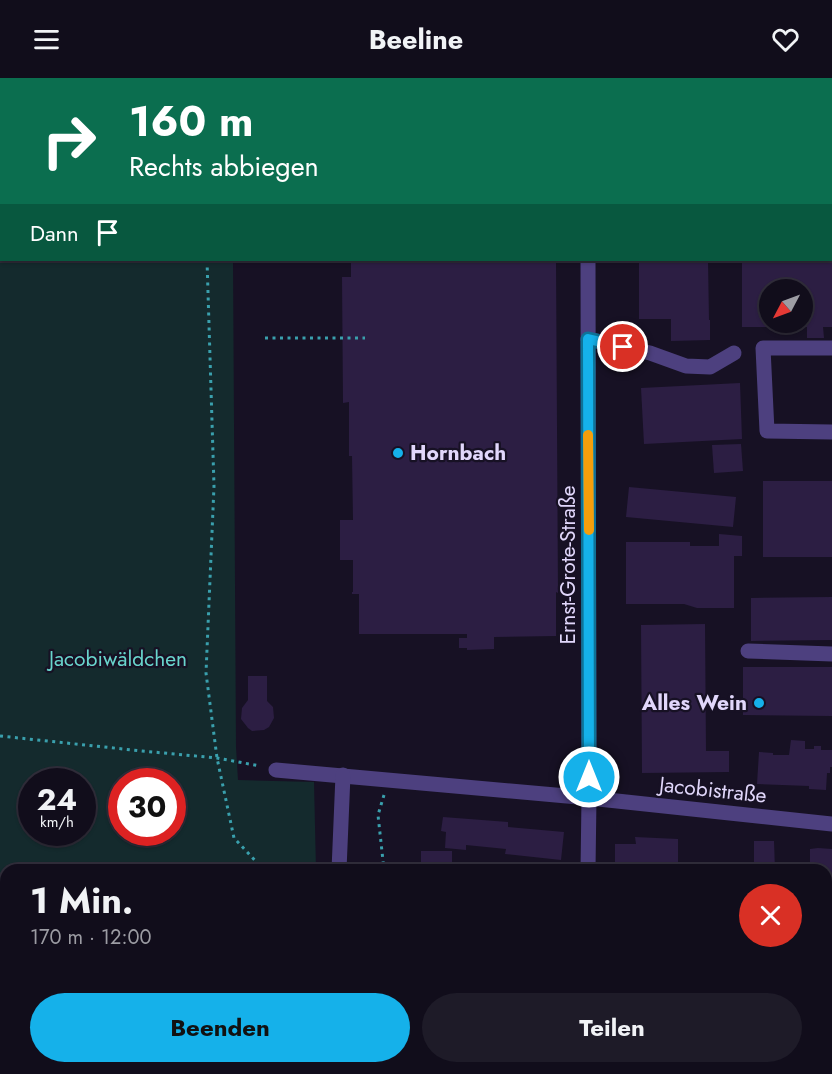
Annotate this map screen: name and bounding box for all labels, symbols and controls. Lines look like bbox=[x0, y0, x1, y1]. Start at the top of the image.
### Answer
text: Beeline bbox=[369, 20, 463, 59]
icon: menu bbox=[30, 23, 63, 56]
icon: heart bbox=[769, 23, 802, 56]
text: 160 m bbox=[129, 91, 253, 152]
icon: right bbox=[30, 102, 108, 180]
text: Rechts abbiegen bbox=[129, 147, 319, 186]
icon: arrive bbox=[91, 216, 124, 249]
text: Dann bbox=[30, 217, 79, 249]
north arrow bbox=[759, 279, 813, 333]
map controls bbox=[759, 279, 813, 333]
pin bbox=[597, 321, 648, 372]
icon: arrive bbox=[606, 330, 639, 363]
place label: Hornbach bbox=[410, 438, 506, 468]
marker: Hornbach bbox=[391, 446, 405, 460]
street label: Ernst-Grote-Straße bbox=[553, 485, 583, 645]
park label: Jacobiwäldchen bbox=[46, 644, 187, 674]
place label: Alles Wein bbox=[641, 688, 747, 718]
marker: Alles Wein bbox=[752, 696, 766, 710]
position arrow bbox=[557, 745, 621, 809]
speed limit sign: 30 bbox=[108, 768, 186, 846]
street label: Jacobistraße bbox=[655, 769, 768, 811]
text: 24 bbox=[37, 778, 77, 821]
text: km/h bbox=[40, 811, 74, 833]
text: 1 Min. bbox=[30, 874, 133, 926]
button: close bbox=[739, 884, 802, 947]
text: 170 m · 12:00 bbox=[30, 923, 151, 952]
button: Beenden bbox=[30, 993, 410, 1062]
button: Teilen bbox=[422, 993, 802, 1062]

